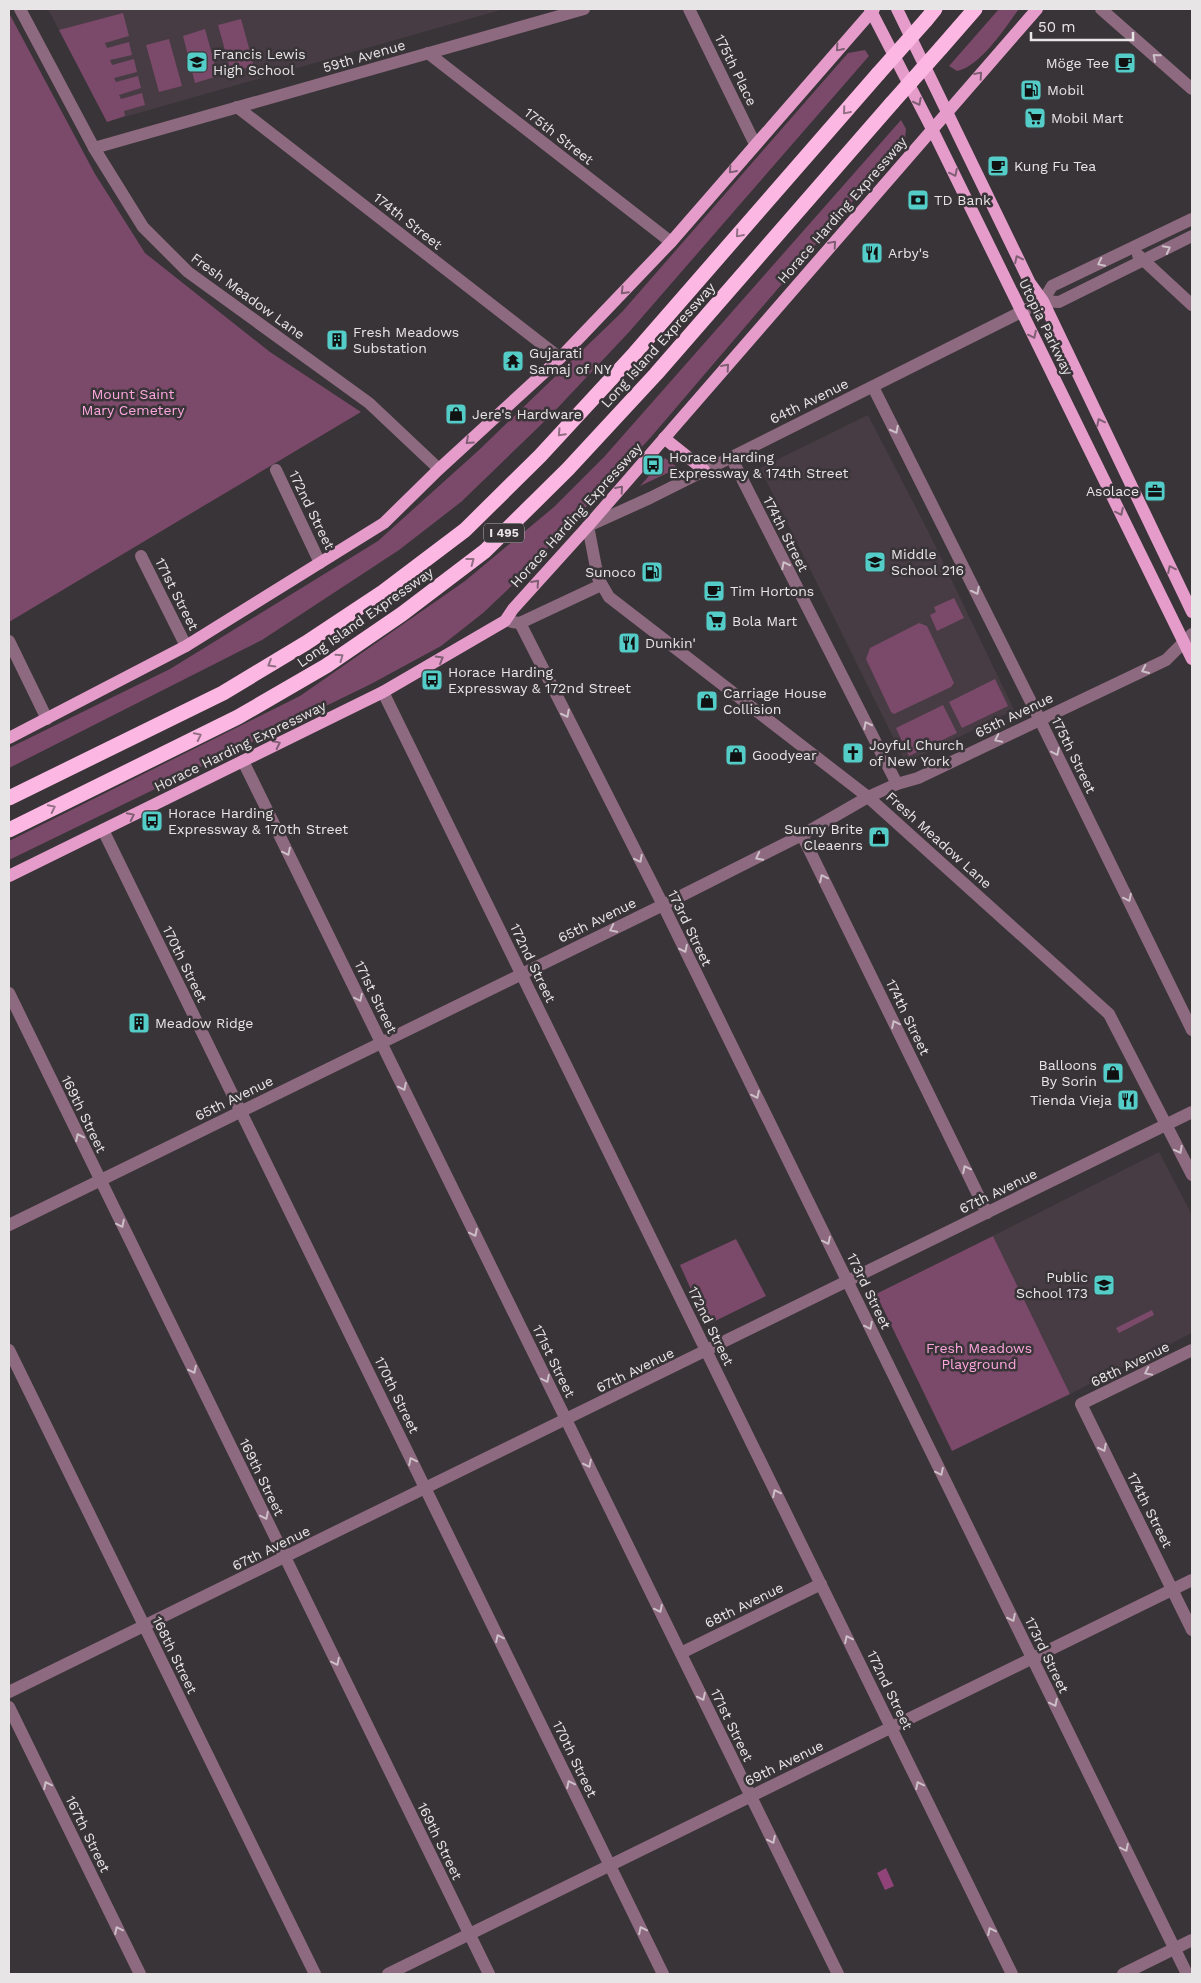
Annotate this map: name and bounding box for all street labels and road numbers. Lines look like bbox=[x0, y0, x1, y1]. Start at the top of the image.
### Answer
street label: 175th Place bbox=[712, 32, 760, 108]
street label: 59th Avenue bbox=[321, 37, 407, 75]
street label: 175th Street bbox=[521, 104, 597, 168]
street label: Horace Harding Expressway bbox=[774, 133, 911, 287]
street label: 174th Street bbox=[371, 189, 445, 253]
street label: Fresh Meadow Lane bbox=[188, 249, 308, 343]
street label: Utopia Parkway bbox=[1016, 276, 1077, 379]
street label: Long Island Expressway bbox=[598, 279, 719, 411]
street label: 64th Avenue bbox=[767, 375, 851, 427]
street label: Horace Harding Expressway bbox=[507, 439, 646, 591]
street label: 172nd Street bbox=[286, 468, 338, 552]
street label: 174th Street bbox=[760, 494, 812, 574]
road number: I 495 bbox=[484, 524, 524, 542]
street label: 171st Street bbox=[152, 555, 202, 633]
street label: Long Island Expressway bbox=[294, 563, 437, 670]
street label: 65th Avenue bbox=[972, 689, 1056, 741]
street label: Horace Harding Expressway bbox=[152, 697, 329, 795]
street label: 175th Street bbox=[1049, 714, 1099, 796]
street label: Fresh Meadow Lane bbox=[883, 788, 995, 892]
street label: 173rd Street bbox=[665, 887, 715, 969]
street label: 65th Avenue bbox=[555, 894, 639, 946]
street label: 172nd Street bbox=[507, 921, 559, 1005]
street label: 170th Street bbox=[160, 923, 210, 1005]
street label: 171st Street bbox=[352, 958, 401, 1036]
street label: 174th Street bbox=[883, 976, 933, 1058]
street label: 65th Avenue bbox=[192, 1072, 276, 1124]
street label: 169th Street bbox=[58, 1073, 110, 1155]
street label: 67th Avenue bbox=[957, 1165, 1039, 1217]
street label: 173rd Street bbox=[844, 1250, 894, 1332]
street label: 172nd Street bbox=[685, 1284, 737, 1368]
street label: 171st Street bbox=[530, 1322, 579, 1400]
street label: 68th Avenue bbox=[1088, 1338, 1172, 1390]
street label: 67th Avenue bbox=[594, 1344, 676, 1396]
street label: 170th Street bbox=[372, 1354, 422, 1436]
street label: 169th Street bbox=[236, 1436, 288, 1518]
street label: 174th Street bbox=[1124, 1470, 1176, 1550]
street label: 67th Avenue bbox=[230, 1522, 312, 1574]
street label: 68th Avenue bbox=[702, 1579, 786, 1631]
street label: 168th Street bbox=[149, 1614, 201, 1696]
street label: 173rd Street bbox=[1022, 1614, 1072, 1696]
street label: 172nd Street bbox=[864, 1648, 916, 1732]
street label: 171st Street bbox=[708, 1686, 757, 1764]
street label: 170th Street bbox=[550, 1718, 600, 1800]
street label: 69th Avenue bbox=[742, 1737, 826, 1789]
street label: 167th Street bbox=[63, 1793, 113, 1875]
street label: 169th Street bbox=[414, 1800, 466, 1882]

